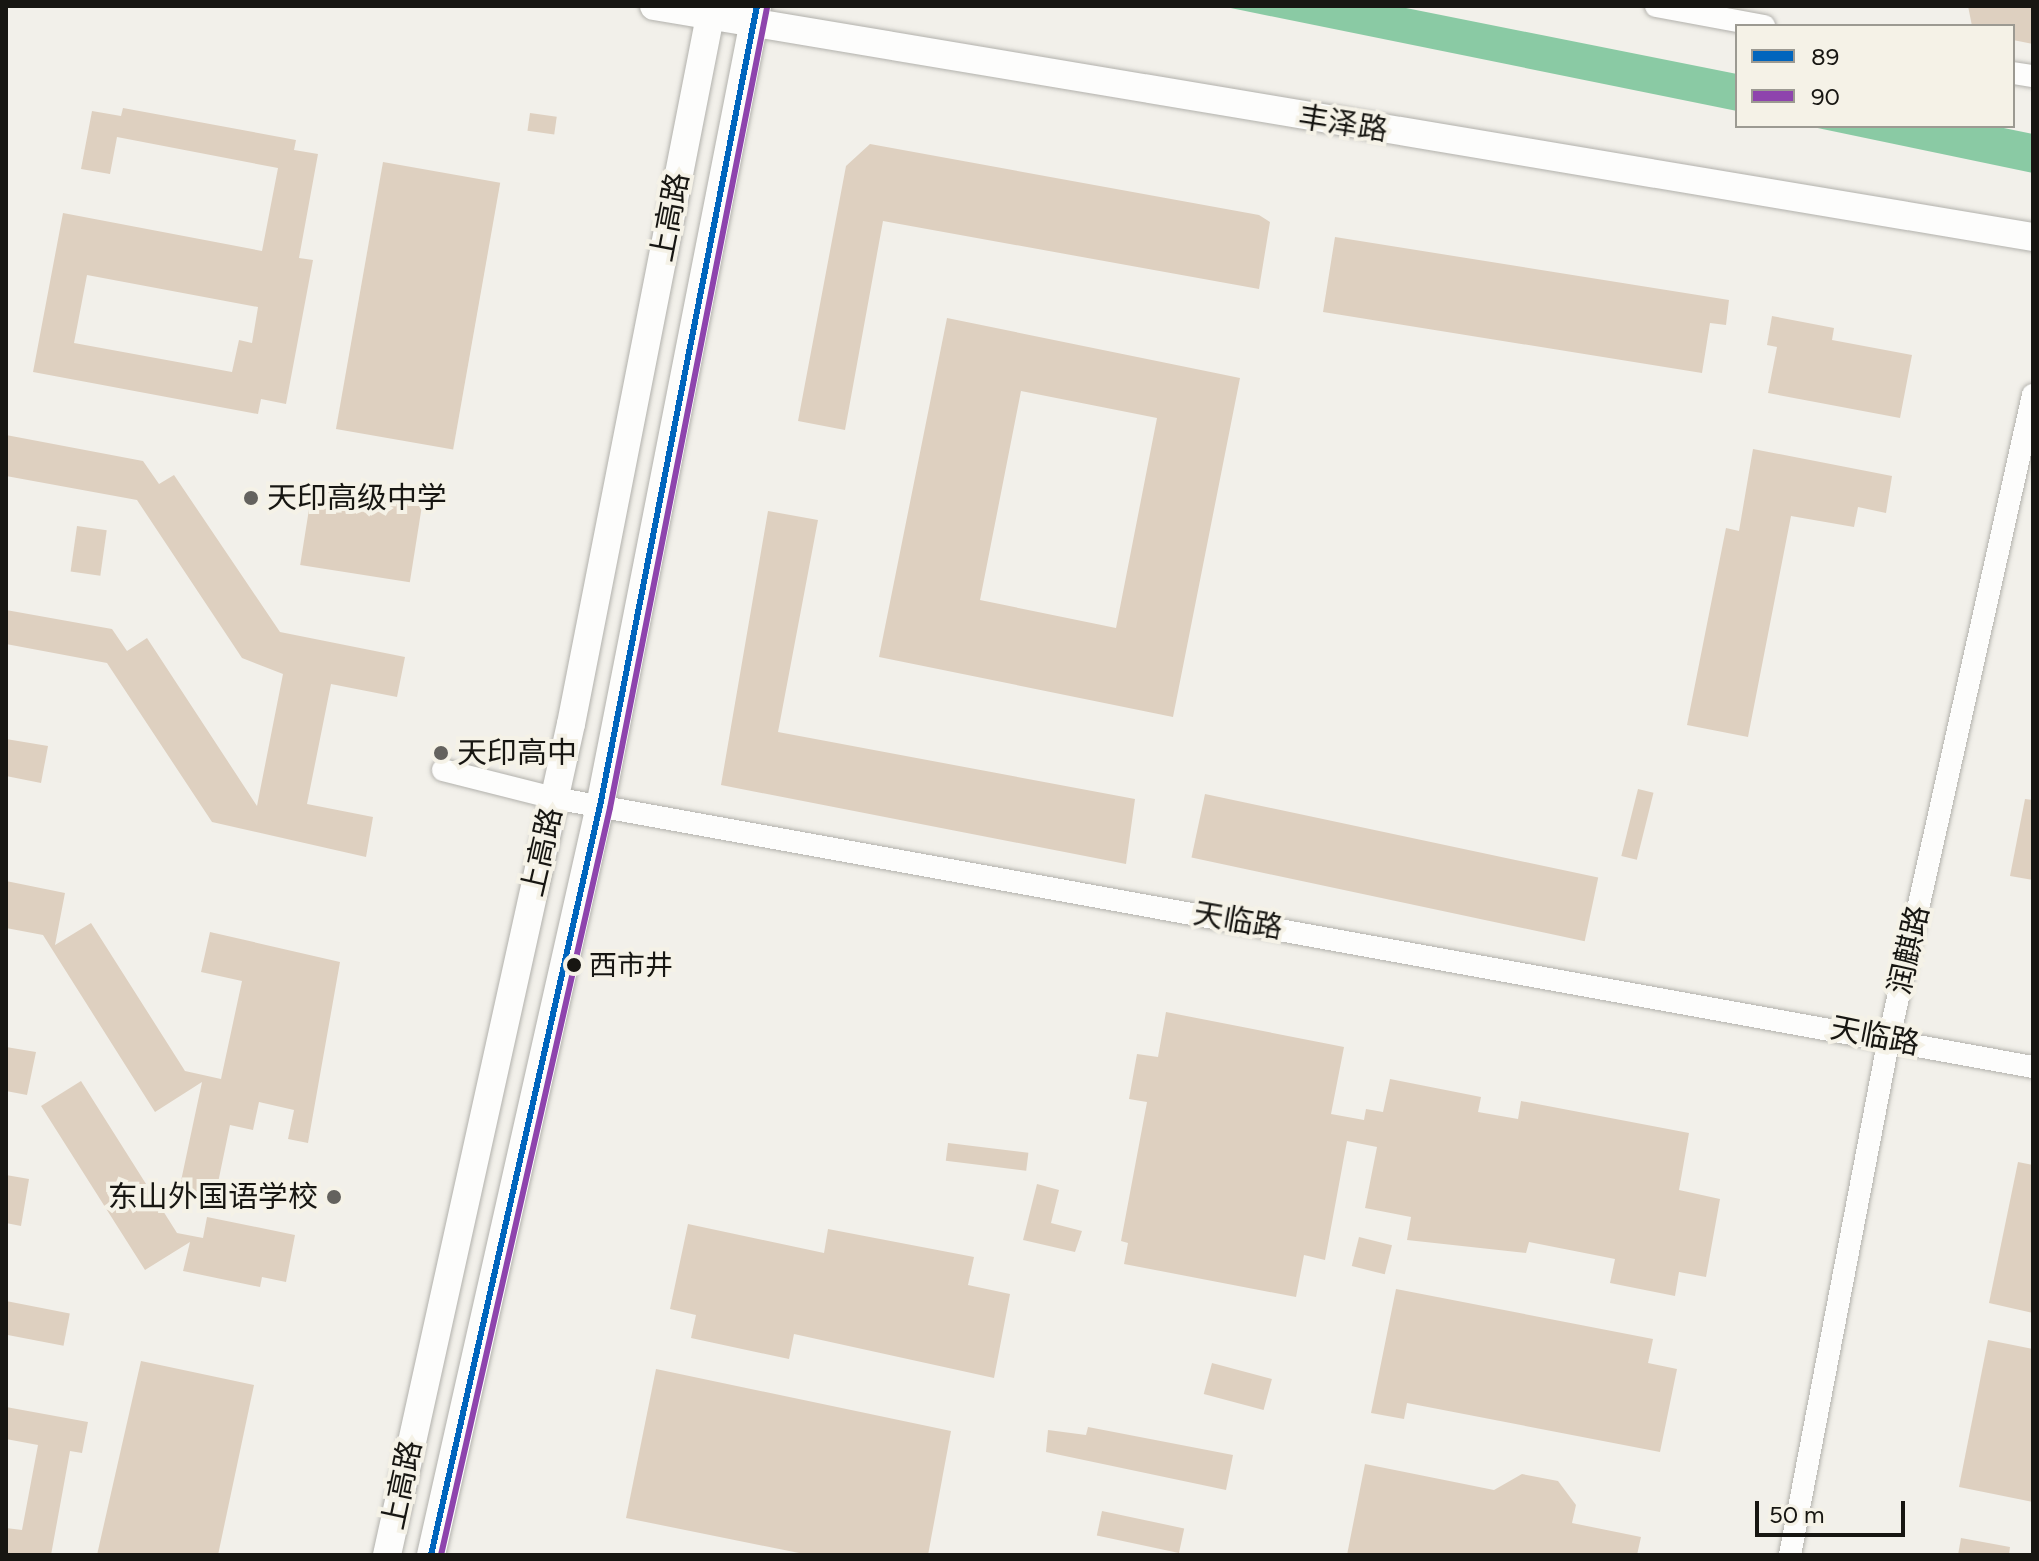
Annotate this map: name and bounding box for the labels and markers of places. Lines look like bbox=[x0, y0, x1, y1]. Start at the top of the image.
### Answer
place label: 天印高级中学 bbox=[267, 480, 447, 516]
marker: 天印高级中学 bbox=[242, 489, 260, 507]
place label: 天印高中 bbox=[457, 735, 577, 771]
marker: 天印高中 bbox=[432, 744, 450, 762]
place label: 西市井 bbox=[589, 948, 673, 982]
marker: 西市井 bbox=[566, 957, 582, 973]
place label: 东山外国语学校 bbox=[108, 1179, 318, 1215]
marker: 东山外国语学校 bbox=[325, 1188, 343, 1206]

